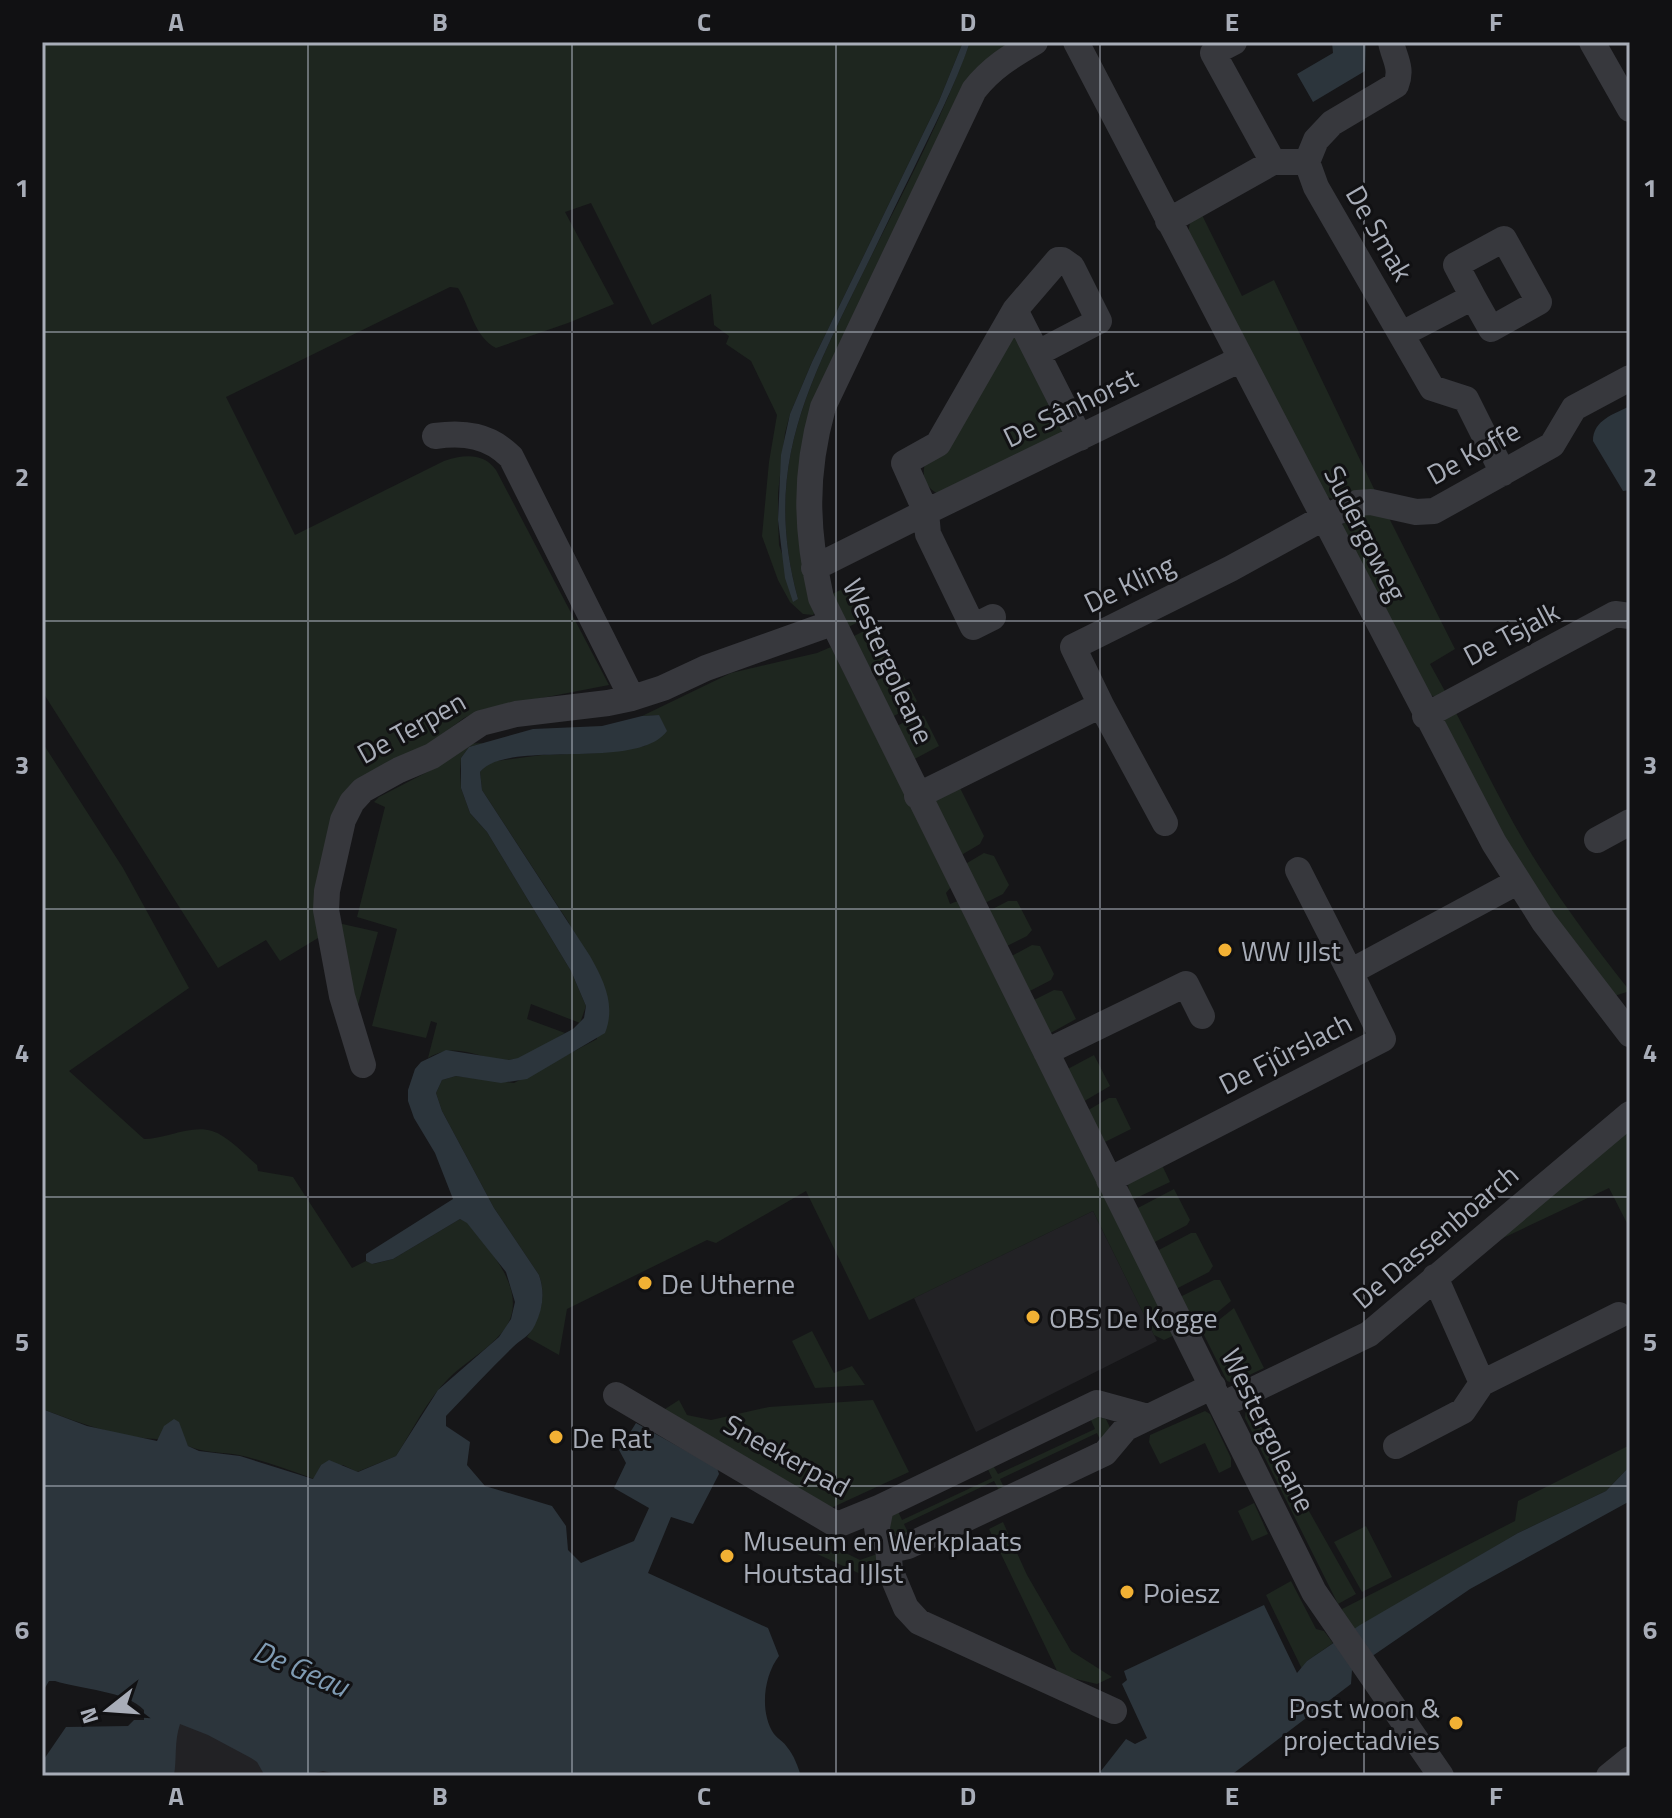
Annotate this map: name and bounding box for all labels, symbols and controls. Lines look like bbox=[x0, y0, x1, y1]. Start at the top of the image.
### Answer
text: A bbox=[168, 2, 184, 41]
text: B bbox=[432, 2, 448, 41]
text: C bbox=[697, 2, 711, 41]
text: D bbox=[960, 2, 976, 41]
text: E bbox=[1225, 2, 1239, 41]
text: F bbox=[1489, 2, 1503, 41]
text: 1 bbox=[15, 168, 29, 207]
text: 1 bbox=[1643, 168, 1657, 207]
street label: De Smak bbox=[1335, 177, 1425, 289]
street label: De Sânhorst bbox=[995, 356, 1145, 458]
street label: De Koffe bbox=[1418, 409, 1528, 495]
text: 2 bbox=[15, 457, 29, 496]
text: 2 bbox=[1643, 457, 1657, 496]
street label: Sudergoweg bbox=[1313, 458, 1419, 608]
street label: De Kling bbox=[1076, 543, 1182, 623]
street label: Westergoleane bbox=[832, 571, 946, 751]
street label: De Tsjalk bbox=[1455, 590, 1567, 676]
street label: De Terpen bbox=[349, 680, 473, 774]
text: 3 bbox=[15, 745, 29, 784]
text: 3 bbox=[1643, 745, 1657, 784]
place label: WW IJlst bbox=[1241, 929, 1341, 972]
marker: WW IJlst bbox=[1216, 941, 1234, 959]
street label: De Fjûrslach bbox=[1211, 1001, 1359, 1105]
text: 4 bbox=[15, 1033, 29, 1072]
text: 4 bbox=[1643, 1033, 1657, 1072]
street label: De Dassenboarch bbox=[1342, 1153, 1528, 1319]
place label: De Utherne bbox=[661, 1262, 795, 1305]
marker: De Utherne bbox=[636, 1274, 654, 1292]
place label: OBS De Kogge bbox=[1049, 1296, 1218, 1339]
marker: OBS De Kogge bbox=[1024, 1308, 1042, 1326]
text: 5 bbox=[15, 1322, 29, 1361]
text: 5 bbox=[1643, 1322, 1657, 1361]
street label: Westergoleane bbox=[1211, 1341, 1327, 1519]
street label: Sneekerpad bbox=[716, 1403, 858, 1507]
place label: De Rat bbox=[572, 1416, 652, 1459]
marker: De Rat bbox=[547, 1428, 565, 1446]
place label: Museum en Werkplaats Houtstad IJlst bbox=[743, 1519, 1022, 1594]
marker: Museum en Werkplaats Houtstad IJlst bbox=[718, 1547, 736, 1565]
place label: Poiesz bbox=[1143, 1571, 1220, 1614]
marker: Poiesz bbox=[1118, 1583, 1136, 1601]
text: 6 bbox=[15, 1610, 29, 1649]
text: 6 bbox=[1643, 1610, 1657, 1649]
water label: De Geau bbox=[246, 1627, 358, 1709]
north arrow bbox=[68, 1670, 148, 1750]
place label: Post woon & projectadvies bbox=[1283, 1686, 1440, 1761]
text: N bbox=[70, 1704, 107, 1728]
marker: Post woon & projectadvies bbox=[1447, 1714, 1465, 1732]
text: A bbox=[168, 1776, 184, 1815]
text: B bbox=[432, 1776, 448, 1815]
text: C bbox=[697, 1776, 711, 1815]
text: D bbox=[960, 1776, 976, 1815]
text: E bbox=[1225, 1776, 1239, 1815]
text: F bbox=[1489, 1776, 1503, 1815]

